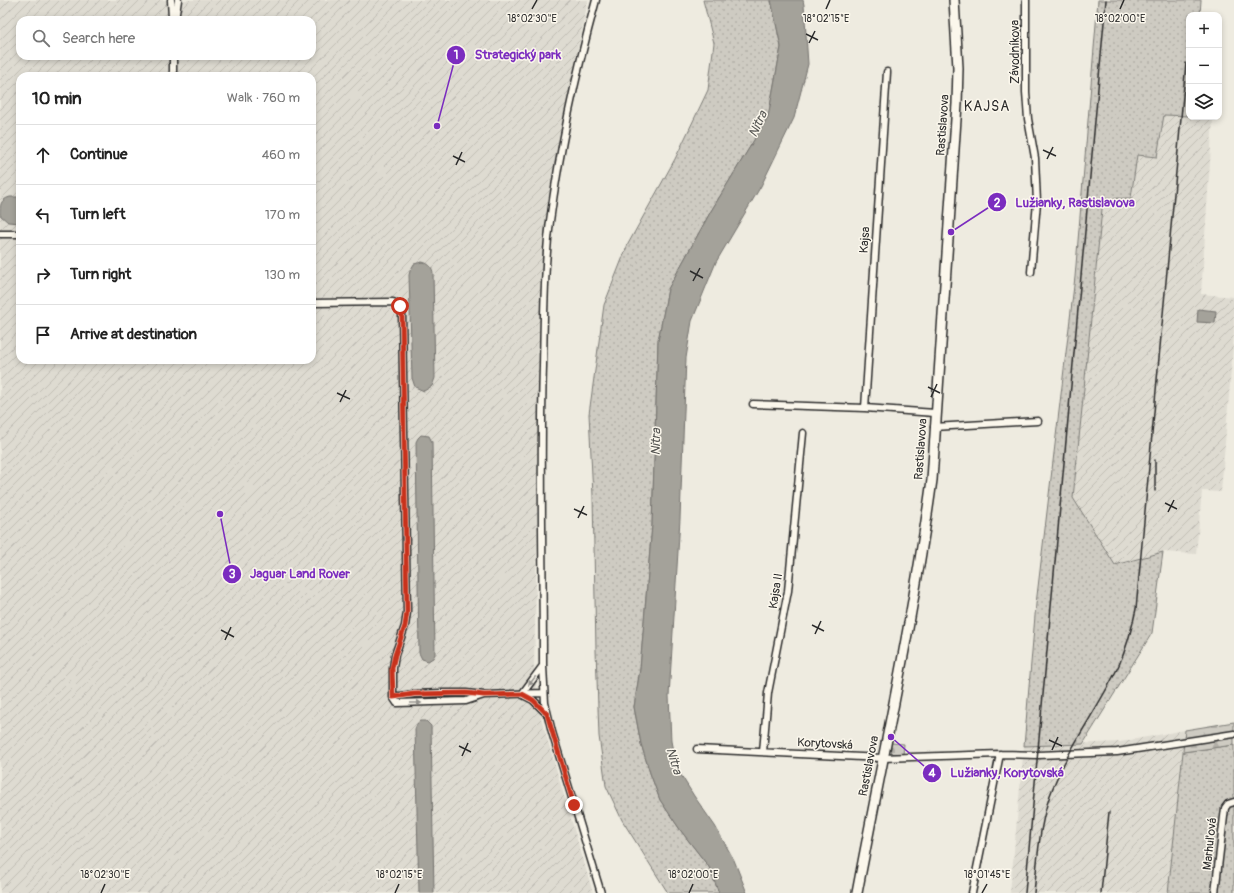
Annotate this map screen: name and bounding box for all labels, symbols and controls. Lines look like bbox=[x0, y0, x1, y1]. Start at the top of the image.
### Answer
map controls bbox=[1186, 12, 1222, 120]
button: + bbox=[1186, 12, 1222, 48]
text: 18°02'30"E bbox=[507, 13, 557, 25]
text: 18°02'15"E bbox=[803, 13, 849, 25]
text: 18°02'00"E bbox=[1095, 13, 1145, 25]
search box bbox=[16, 16, 316, 60]
street label: Závodníkova bbox=[1008, 20, 1023, 84]
icon: search bbox=[30, 27, 52, 49]
text: Search here bbox=[62, 29, 135, 48]
callout: Strategický park bbox=[446, 42, 569, 67]
text: Strategický park bbox=[475, 47, 562, 63]
text: 1 bbox=[454, 48, 458, 63]
button: − bbox=[1186, 48, 1222, 84]
button: layers bbox=[1186, 84, 1222, 120]
text: 10 min bbox=[32, 88, 82, 109]
text: Walk · 760 m bbox=[227, 90, 300, 106]
street label: Rastislavova bbox=[933, 93, 953, 156]
district label: KAJSA bbox=[964, 98, 1010, 115]
water label: Nitra bbox=[745, 108, 771, 140]
icon: ahead bbox=[32, 144, 54, 166]
text: Continue bbox=[70, 145, 128, 164]
text: 460 m bbox=[262, 147, 300, 163]
callout: Lužianky, Rastislavova bbox=[987, 190, 1143, 215]
text: Lužianky, Rastislavova bbox=[1015, 195, 1135, 211]
text: 2 bbox=[994, 196, 1001, 211]
icon: left bbox=[32, 204, 54, 226]
text: Turn left bbox=[70, 205, 126, 224]
text: 170 m bbox=[265, 207, 300, 223]
street label: Kajsa bbox=[857, 226, 873, 254]
icon: right bbox=[32, 264, 54, 286]
text: Turn right bbox=[70, 265, 131, 284]
text: 130 m bbox=[264, 267, 300, 283]
route start bbox=[391, 297, 409, 315]
icon: arrive bbox=[32, 324, 54, 346]
text: Arrive at destination bbox=[70, 325, 197, 344]
street label: Rastislavova bbox=[911, 417, 931, 480]
water label: Nitra bbox=[648, 427, 664, 456]
callout: Jaguar Land Rover bbox=[222, 561, 357, 586]
text: Jaguar Land Rover bbox=[250, 566, 350, 582]
text: 3 bbox=[229, 567, 236, 582]
street label: Kajsa II bbox=[766, 572, 786, 610]
one-way arrow bbox=[528, 675, 537, 686]
one-way arrow bbox=[410, 700, 423, 706]
street label: Rastislavova bbox=[856, 734, 882, 798]
street label: Korytovská bbox=[797, 735, 854, 753]
water label: Nitra bbox=[662, 746, 686, 777]
callout: Lužianky, Korytovská bbox=[922, 760, 1072, 785]
text: Lužianky, Korytovská bbox=[950, 765, 1064, 781]
text: 4 bbox=[928, 766, 936, 781]
route end bbox=[565, 796, 583, 814]
street label: Marhuľová bbox=[1200, 817, 1220, 871]
text: 18°02'30"E bbox=[80, 869, 130, 881]
text: 18°02'15"E bbox=[376, 869, 422, 881]
text: 18°02'00"E bbox=[668, 869, 718, 881]
text: 18°01'45"E bbox=[964, 869, 1010, 881]

